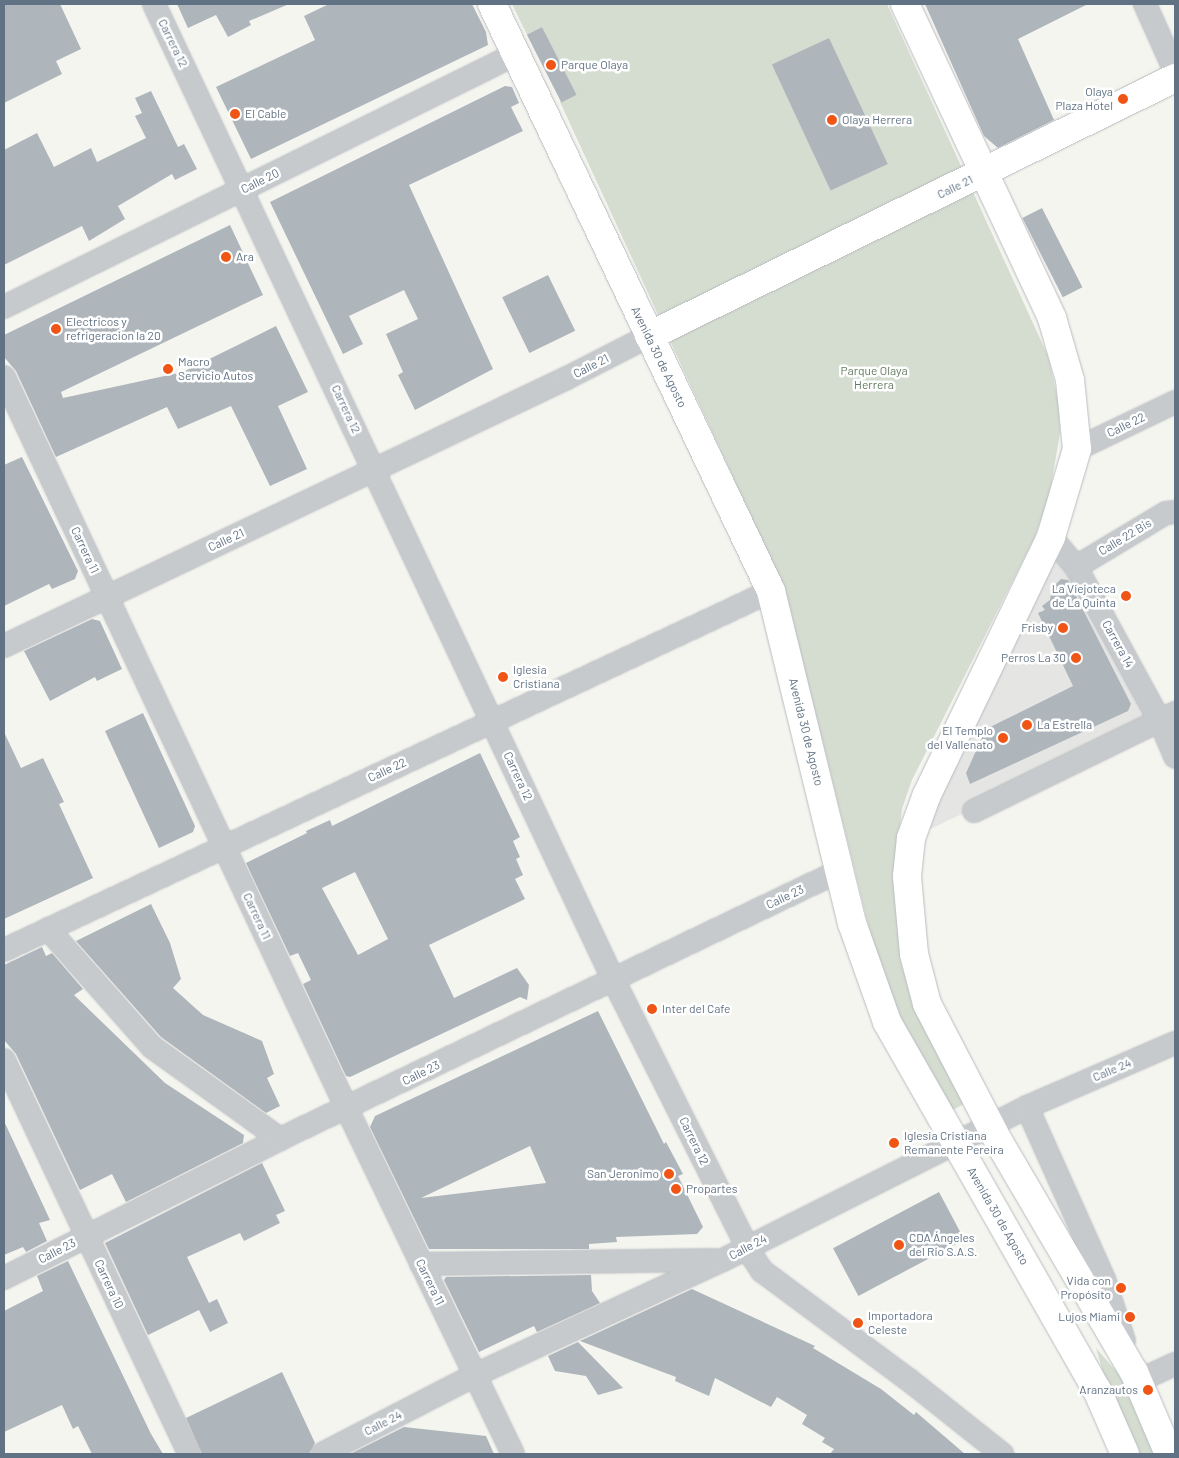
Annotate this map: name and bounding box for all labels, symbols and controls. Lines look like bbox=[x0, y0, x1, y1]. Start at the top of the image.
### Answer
street label: Carrera 12 bbox=[155, 17, 191, 69]
place label: Parque Olaya bbox=[561, 58, 628, 72]
marker: Parque Olaya bbox=[545, 59, 557, 71]
place label: Olaya Plaza Hotel bbox=[1055, 85, 1113, 113]
marker: Olaya Plaza Hotel bbox=[1117, 93, 1129, 105]
place label: El Cable bbox=[245, 107, 286, 121]
marker: El Cable bbox=[229, 108, 241, 120]
place label: Olaya Herrera bbox=[842, 113, 912, 127]
marker: Olaya Herrera bbox=[826, 114, 838, 126]
street label: Calle 20 bbox=[238, 166, 282, 196]
street label: Calle 21 bbox=[935, 172, 975, 202]
place label: Ara bbox=[236, 250, 254, 264]
marker: Ara bbox=[220, 251, 232, 263]
street label: Avenida 30 de Agosto bbox=[628, 304, 690, 410]
place label: Electricos y refrigeracion la 20 bbox=[66, 315, 161, 343]
marker: Electricos y refrigeracion la 20 bbox=[50, 323, 62, 335]
street label: Calle 21 bbox=[571, 351, 611, 381]
place label: Macro Servicio Autos bbox=[178, 355, 253, 383]
marker: Macro Servicio Autos bbox=[162, 363, 174, 375]
park label: Parque Olaya Herrera bbox=[840, 364, 908, 392]
street label: Carrera 12 bbox=[329, 382, 363, 436]
street label: Calle 22 bbox=[1105, 410, 1147, 440]
street label: Calle 22 Bis bbox=[1096, 516, 1154, 558]
street label: Carrera 11 bbox=[68, 524, 102, 576]
street label: Calle 21 bbox=[206, 525, 246, 555]
place label: La Viejoteca de La Quinta bbox=[1052, 582, 1116, 610]
marker: La Viejoteca de La Quinta bbox=[1120, 590, 1132, 602]
street label: Carrera 14 bbox=[1099, 618, 1137, 670]
place label: Frisby bbox=[1021, 621, 1053, 635]
marker: Frisby bbox=[1057, 622, 1069, 634]
place label: Perros La 30 bbox=[1001, 651, 1066, 665]
marker: Perros La 30 bbox=[1070, 652, 1082, 664]
place label: Iglesia Cristiana bbox=[513, 663, 560, 691]
marker: Iglesia Cristiana bbox=[497, 671, 509, 683]
street label: Avenida 30 de Agosto bbox=[786, 677, 826, 787]
place label: La Estrella bbox=[1037, 718, 1092, 732]
marker: La Estrella bbox=[1021, 719, 1033, 731]
place label: El Templo del Vallenato bbox=[927, 724, 993, 752]
marker: El Templo del Vallenato bbox=[997, 732, 1009, 744]
street label: Carrera 12 bbox=[501, 749, 535, 803]
street label: Calle 22 bbox=[366, 755, 408, 785]
street label: Calle 23 bbox=[764, 882, 806, 912]
street label: Carrera 11 bbox=[240, 890, 274, 942]
place label: Inter del Cafe bbox=[662, 1002, 730, 1016]
marker: Inter del Cafe bbox=[646, 1003, 658, 1015]
street label: Calle 24 bbox=[1090, 1055, 1134, 1085]
street label: Calle 23 bbox=[400, 1058, 442, 1088]
street label: Carrera 12 bbox=[676, 1115, 712, 1167]
place label: Iglesia Cristiana Remanente Pereira bbox=[904, 1129, 1004, 1157]
marker: Iglesia Cristiana Remanente Pereira bbox=[888, 1137, 900, 1149]
street label: Avenida 30 de Agosto bbox=[964, 1164, 1032, 1268]
place label: San Jeronimo bbox=[587, 1167, 659, 1181]
marker: San Jeronimo bbox=[663, 1168, 675, 1180]
place label: Propartes bbox=[686, 1182, 737, 1196]
marker: Propartes bbox=[670, 1183, 682, 1195]
street label: Calle 24 bbox=[727, 1231, 769, 1263]
place label: CDA Ángeles del Rio S.A.S. bbox=[909, 1231, 977, 1259]
street label: Calle 23 bbox=[36, 1235, 78, 1267]
marker: CDA Ángeles del Rio S.A.S. bbox=[893, 1239, 905, 1251]
street label: Carrera 10 bbox=[91, 1257, 127, 1311]
street label: Carrera 11 bbox=[413, 1257, 447, 1307]
place label: Vida con Propósito bbox=[1061, 1274, 1111, 1302]
marker: Vida con Propósito bbox=[1115, 1282, 1127, 1294]
place label: Importadora Celeste bbox=[868, 1309, 933, 1337]
place label: Lujos Miami bbox=[1058, 1310, 1120, 1324]
marker: Lujos Miami bbox=[1124, 1311, 1136, 1323]
marker: Importadora Celeste bbox=[852, 1317, 864, 1329]
place label: Aranzautos bbox=[1079, 1383, 1138, 1397]
marker: Aranzautos bbox=[1142, 1384, 1154, 1396]
street label: Calle 24 bbox=[362, 1407, 404, 1439]

